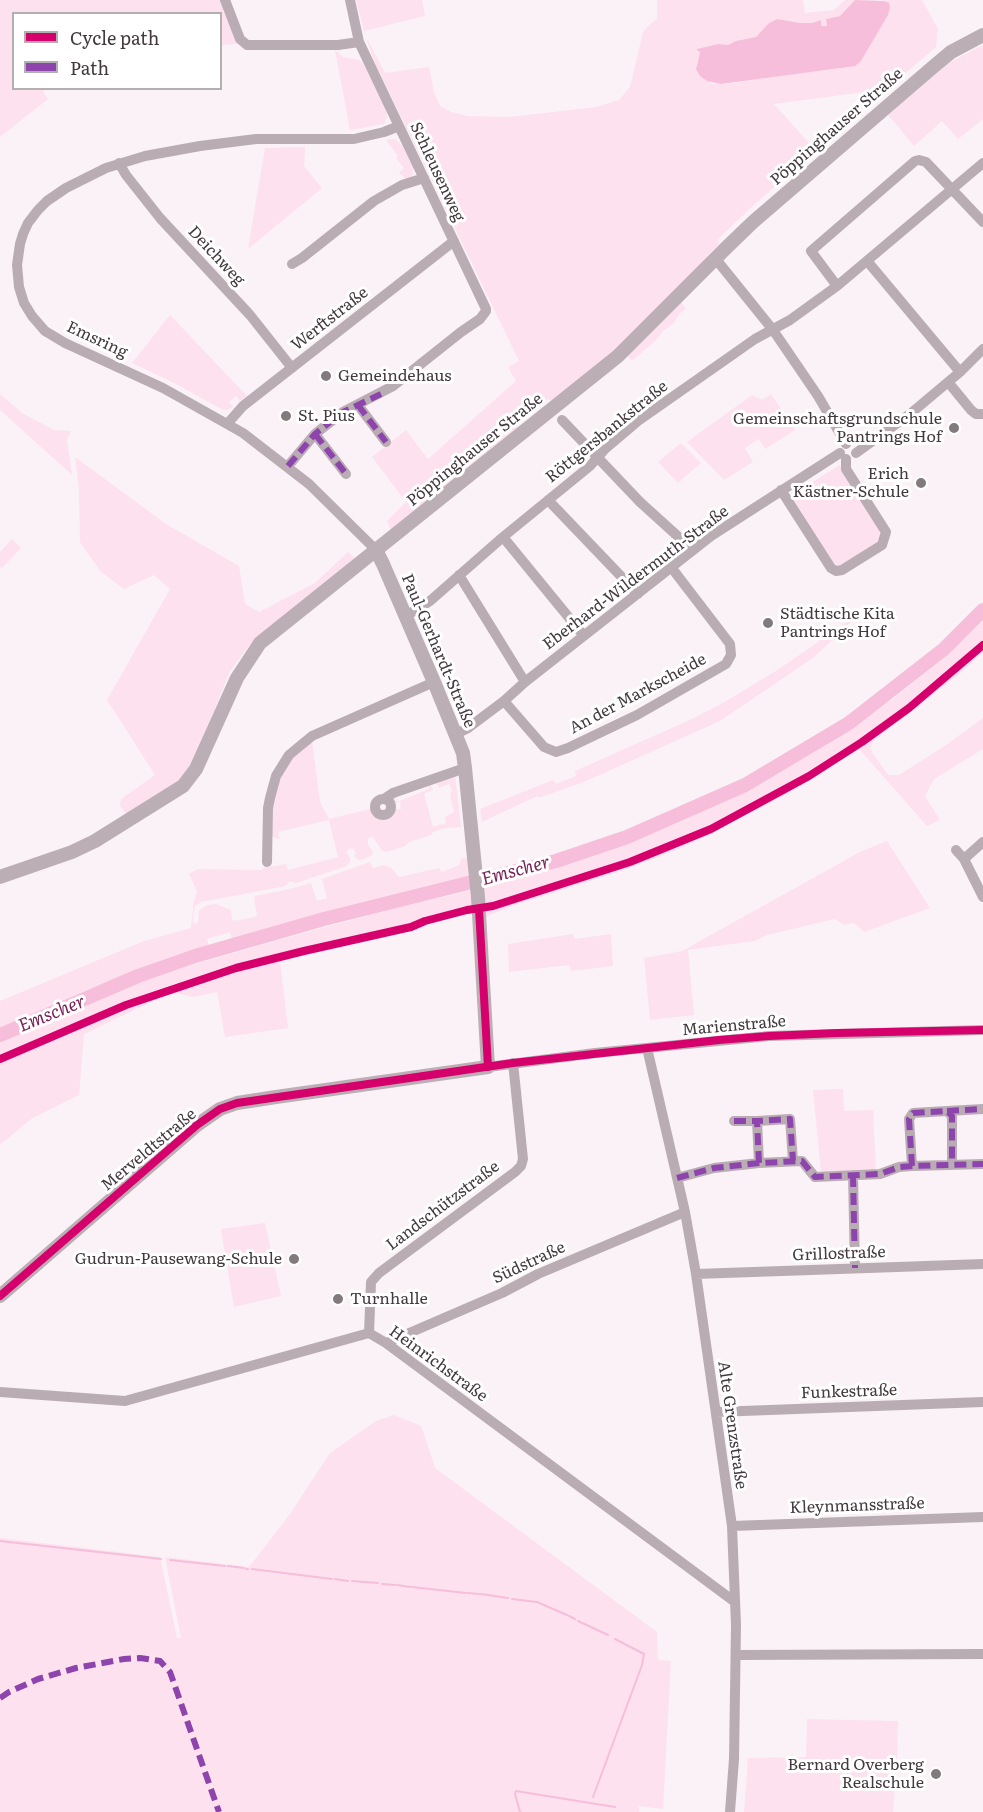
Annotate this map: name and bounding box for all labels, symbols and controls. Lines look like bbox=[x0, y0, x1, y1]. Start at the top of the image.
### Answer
legend bbox=[12, 12, 222, 90]
text: Cycle path bbox=[70, 24, 159, 51]
text: Path bbox=[70, 54, 109, 81]
street label: Pöppinghauser Straße bbox=[767, 64, 907, 190]
street label: Schleusenweg bbox=[406, 119, 468, 225]
street label: Deichweg bbox=[184, 222, 248, 290]
street label: Werftstraße bbox=[288, 283, 372, 355]
street label: Emsring bbox=[63, 318, 131, 362]
place label: Gemeindehaus bbox=[338, 366, 452, 386]
marker: Gemeindehaus bbox=[319, 369, 333, 383]
street label: Röttgersbankstraße bbox=[542, 377, 672, 487]
street label: Pöppinghauser Straße bbox=[403, 389, 547, 511]
place label: St. Pius bbox=[298, 406, 355, 426]
marker: St. Pius bbox=[279, 409, 293, 423]
place label: Gemeinschaftsgrundschule Pantrings Hof bbox=[733, 409, 942, 447]
marker: Gemeinschaftsgrundschule Pantrings Hof bbox=[947, 421, 961, 435]
place label: Erich Kästner-Schule bbox=[793, 464, 909, 502]
marker: Erich Kästner-Schule bbox=[914, 476, 928, 490]
street label: Eberhard-Wildermuth-Straße bbox=[539, 502, 733, 654]
street label: Paul-Gerhardt-Straße bbox=[397, 571, 479, 731]
place label: Städtische Kita Pantrings Hof bbox=[780, 604, 895, 642]
marker: Städtische Kita Pantrings Hof bbox=[761, 616, 775, 630]
street label: An der Markscheide bbox=[566, 650, 710, 738]
water label: Emscher bbox=[479, 852, 553, 890]
water label: Emscher bbox=[16, 991, 88, 1037]
street label: Marienstraße bbox=[681, 1012, 787, 1040]
street label: Merveldtstraße bbox=[98, 1105, 200, 1195]
street label: Landschützstraße bbox=[383, 1157, 503, 1255]
street label: Südstraße bbox=[490, 1238, 568, 1288]
street label: Grillostraße bbox=[792, 1243, 886, 1265]
place label: Gudrun-Pausewang-Schule bbox=[75, 1249, 282, 1269]
marker: Gudrun-Pausewang-Schule bbox=[287, 1252, 301, 1266]
place label: Turnhalle bbox=[350, 1289, 428, 1309]
marker: Turnhalle bbox=[331, 1292, 345, 1306]
street label: Heinrichstraße bbox=[385, 1322, 491, 1406]
street label: Alte Grenzstraße bbox=[713, 1360, 751, 1490]
street label: Funkestraße bbox=[800, 1381, 898, 1403]
street label: Kleynmansstraße bbox=[789, 1494, 925, 1518]
place label: Bernard Overberg Realschule bbox=[787, 1755, 924, 1793]
marker: Bernard Overberg Realschule bbox=[929, 1767, 943, 1781]

